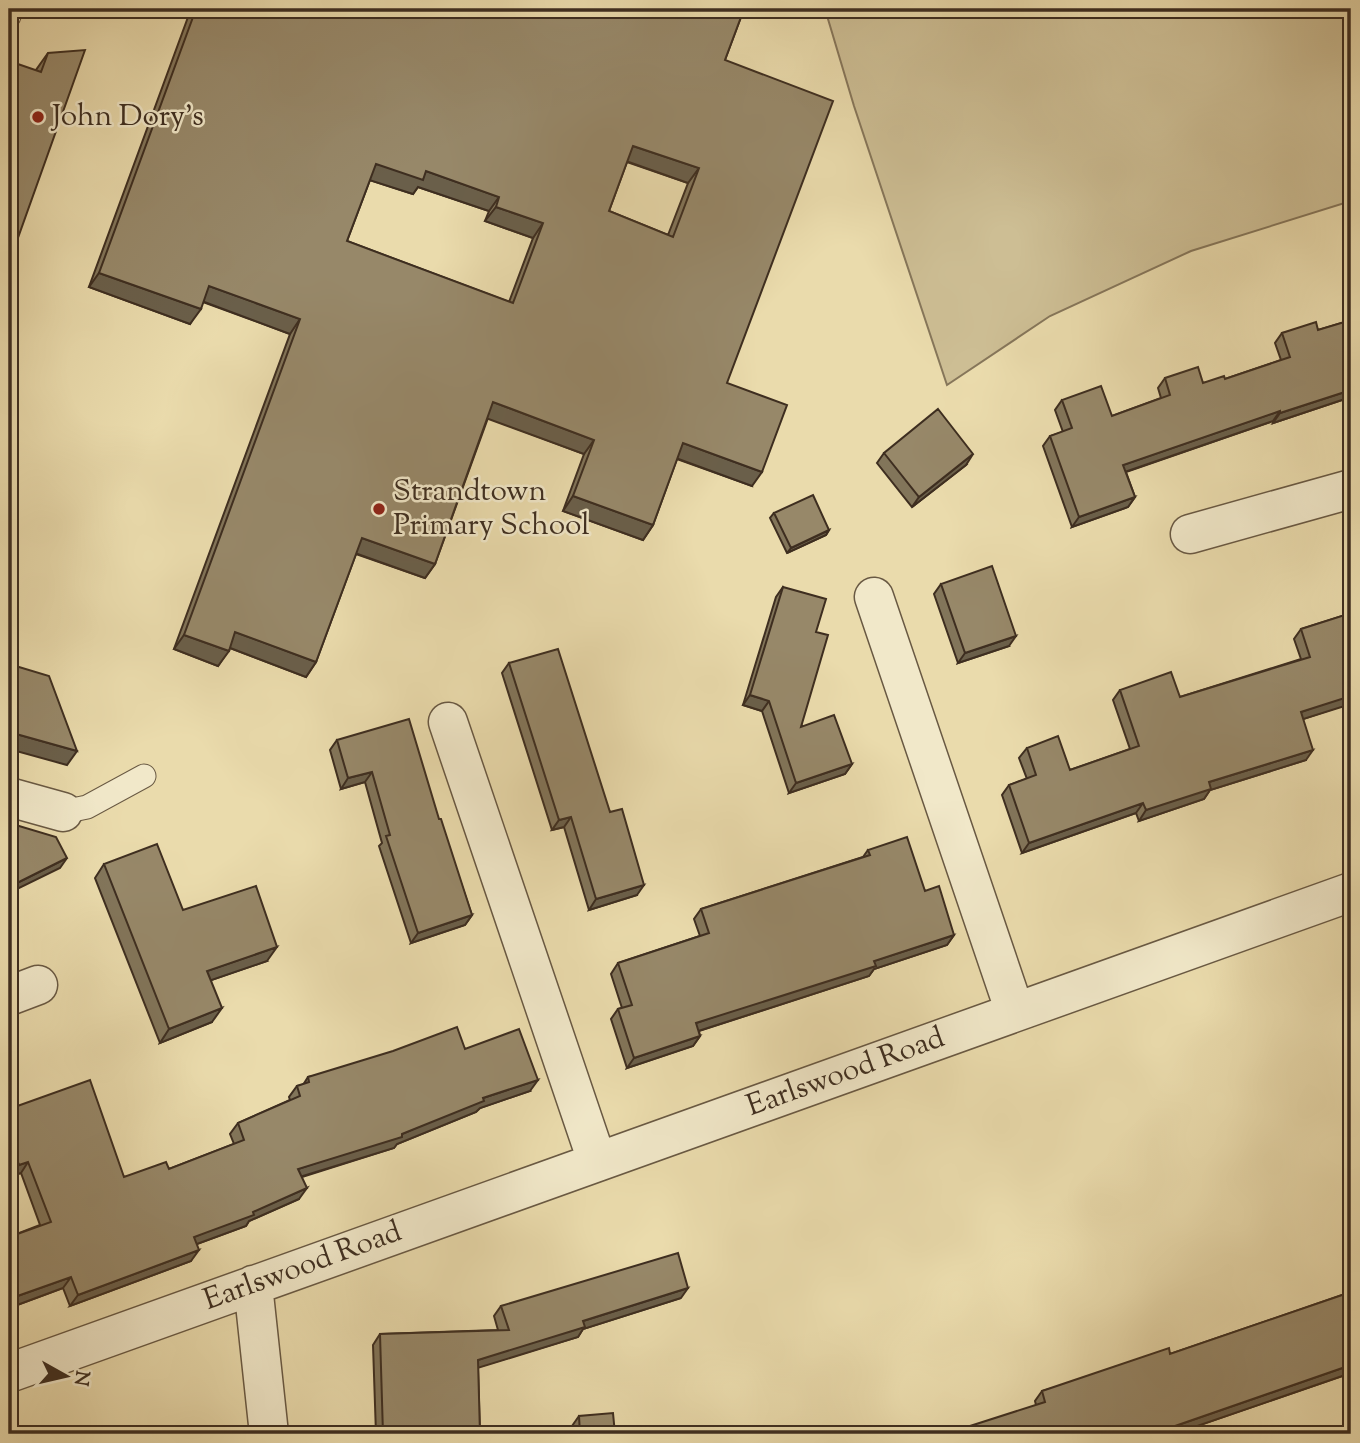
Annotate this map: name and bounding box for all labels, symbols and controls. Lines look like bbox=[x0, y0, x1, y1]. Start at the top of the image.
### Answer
place label: John Dory's bbox=[50, 96, 204, 139]
marker: John Dory's bbox=[30, 109, 46, 125]
place label: Strandtown Primary School bbox=[393, 471, 590, 548]
marker: Strandtown Primary School bbox=[371, 501, 387, 517]
street label: Earlswood Road bbox=[741, 1017, 951, 1129]
street label: Earlswood Road bbox=[198, 1211, 408, 1323]
north arrow bbox=[32, 1342, 102, 1412]
text: N bbox=[66, 1369, 95, 1387]

